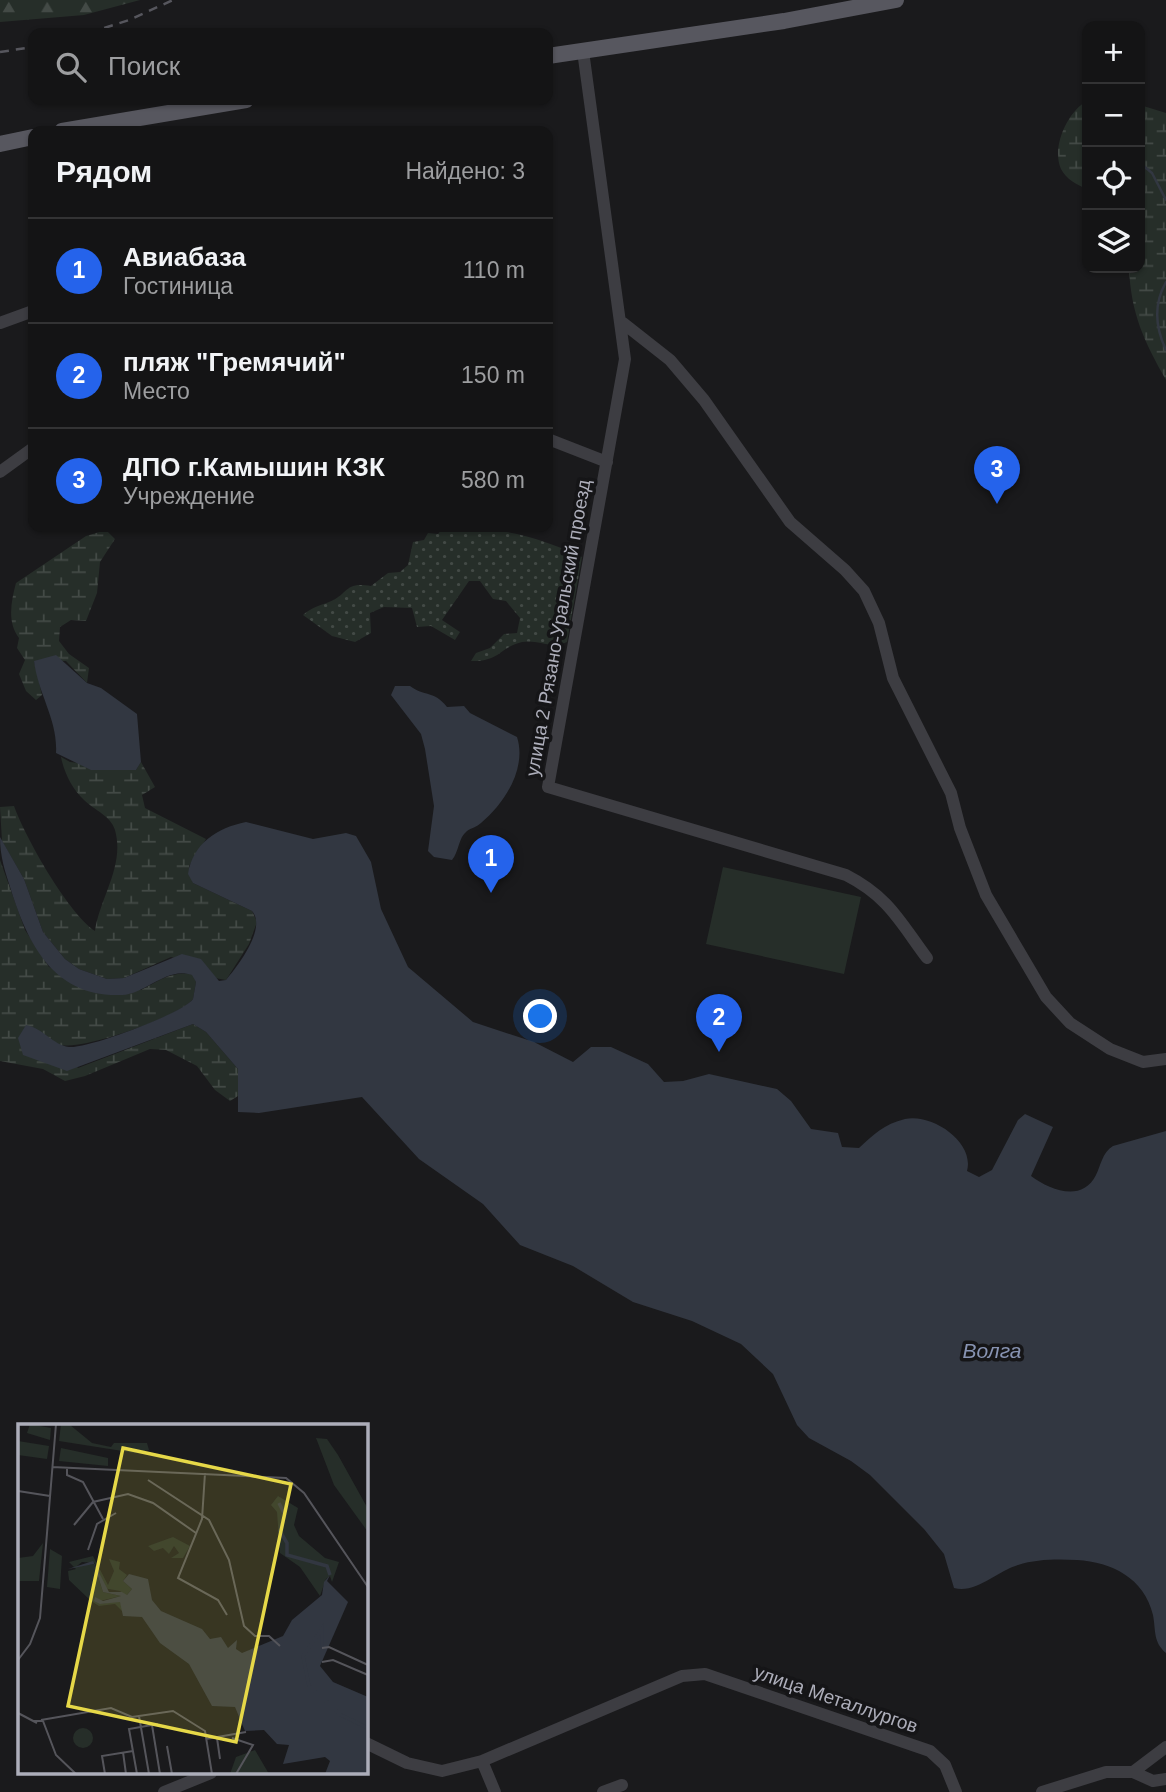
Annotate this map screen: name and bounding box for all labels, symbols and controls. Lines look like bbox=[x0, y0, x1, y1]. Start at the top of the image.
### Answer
map controls bbox=[1082, 21, 1145, 273]
button: + bbox=[1082, 21, 1145, 84]
search box bbox=[28, 28, 553, 105]
icon: search bbox=[52, 48, 90, 86]
text: Поиск bbox=[108, 51, 180, 81]
button: − bbox=[1082, 84, 1145, 147]
button: locate bbox=[1082, 147, 1145, 210]
text: Рядом bbox=[56, 155, 152, 188]
text: Найдено: 3 bbox=[405, 158, 525, 184]
button: layers bbox=[1082, 210, 1145, 273]
text: Авиабаза bbox=[123, 242, 246, 272]
text: 1 bbox=[73, 257, 85, 283]
text: 110 m bbox=[463, 257, 525, 283]
text: Гостиница bbox=[123, 273, 233, 299]
text: пляж "Гремячий" bbox=[123, 347, 346, 377]
text: 2 bbox=[73, 362, 85, 388]
text: 150 m bbox=[461, 362, 525, 388]
text: Место bbox=[123, 378, 190, 404]
pin: 3 bbox=[974, 446, 1020, 504]
text: ДПО г.Камышин КЗК bbox=[123, 452, 385, 482]
text: 3 bbox=[73, 467, 85, 493]
text: 580 m bbox=[461, 467, 525, 493]
street label: улица 2 Рязано-Уральский проезд bbox=[522, 478, 594, 778]
text: Учреждение bbox=[123, 483, 255, 509]
pin: 1 bbox=[468, 835, 514, 893]
pin: 2 bbox=[696, 994, 742, 1052]
your location bbox=[523, 999, 557, 1033]
water label: Волга bbox=[963, 1339, 1021, 1362]
inset map bbox=[18, 1424, 368, 1774]
street label: улица Металлургов bbox=[751, 1661, 921, 1737]

